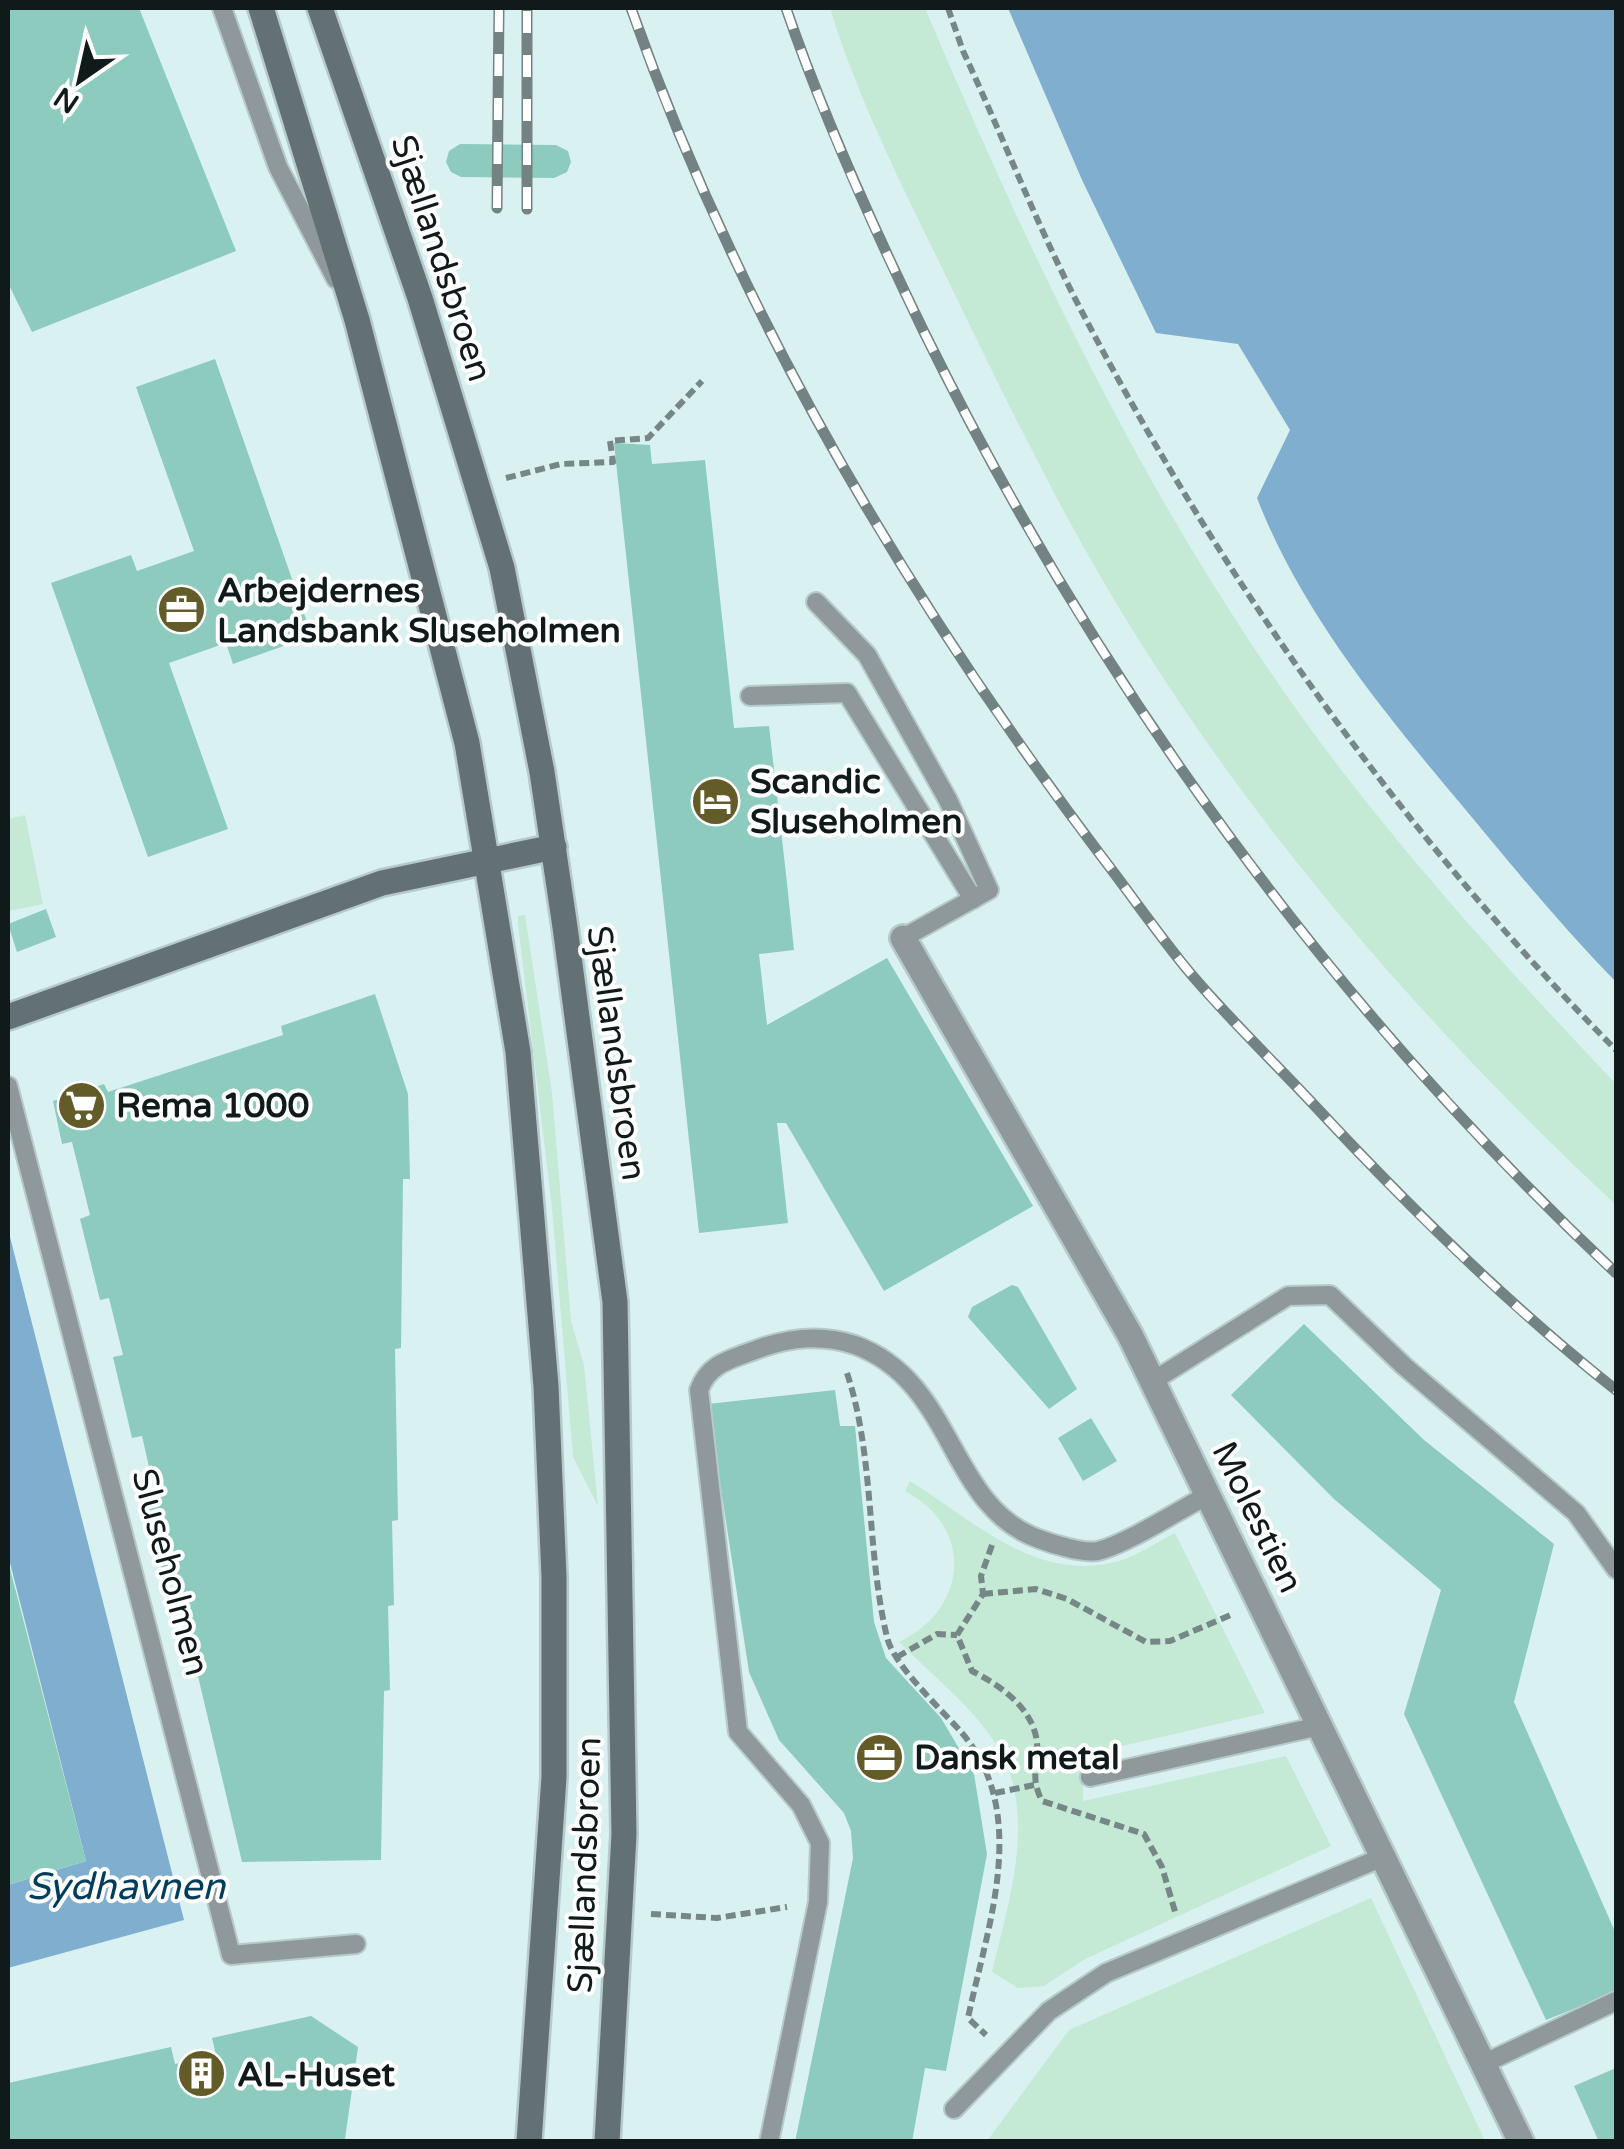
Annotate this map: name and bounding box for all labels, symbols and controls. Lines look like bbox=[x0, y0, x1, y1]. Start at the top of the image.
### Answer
north arrow bbox=[30, 30, 130, 130]
text: N bbox=[48, 80, 85, 120]
street label: Sjællandsbroen bbox=[381, 130, 501, 387]
place label: Arbejdernes Landsbank Sluseholmen bbox=[217, 570, 621, 652]
office icon: Arbejdernes Landsbank Sluseholmen bbox=[156, 584, 208, 636]
place label: Scandic Sluseholmen bbox=[750, 761, 963, 843]
hotel icon: Scandic Sluseholmen bbox=[689, 775, 741, 827]
street label: Sjællandsbroen bbox=[577, 923, 655, 1183]
supermarket icon: Rema 1000 bbox=[55, 1079, 107, 1131]
place label: Rema 1000 bbox=[116, 1085, 310, 1127]
street label: Molestien bbox=[1202, 1435, 1312, 1600]
street label: Sluseholmen bbox=[122, 1464, 218, 1680]
office icon: Dansk metal bbox=[853, 1731, 905, 1783]
street label: Sjællandsbroen bbox=[560, 1736, 610, 1994]
place label: Dansk metal bbox=[914, 1737, 1120, 1779]
water label: Sydhavnen bbox=[27, 1864, 226, 1910]
building icon: AL-Huset bbox=[176, 2048, 228, 2100]
place label: AL-Huset bbox=[237, 2054, 395, 2096]

